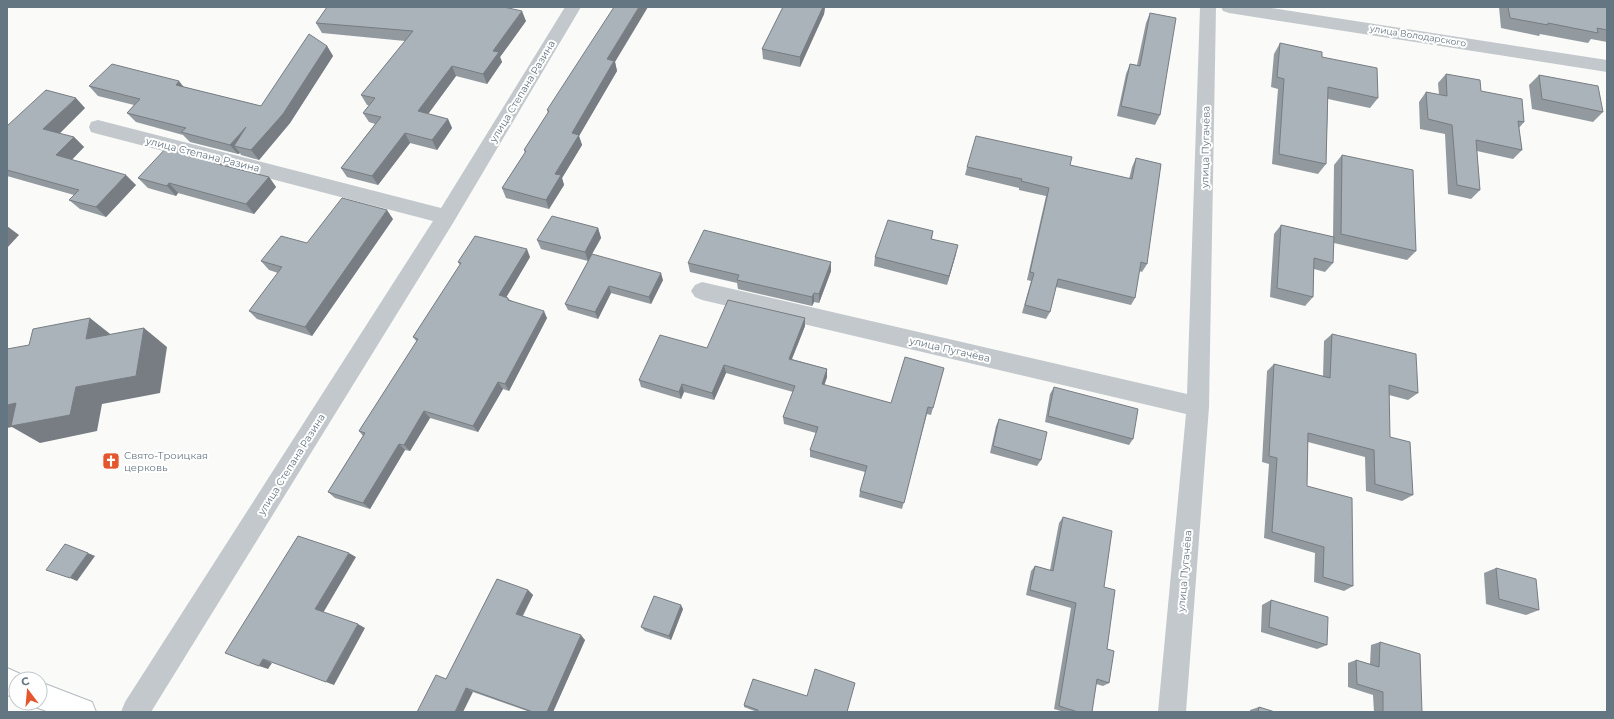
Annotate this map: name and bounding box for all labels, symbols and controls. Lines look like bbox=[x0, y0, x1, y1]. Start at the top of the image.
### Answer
street label: улица Володарского bbox=[1368, 22, 1467, 49]
street label: улица Степана Разина bbox=[486, 38, 558, 146]
street label: улица Пугачёва bbox=[1198, 106, 1213, 189]
street label: улица Степана Разина bbox=[144, 134, 261, 175]
street label: улица Пугачёва bbox=[907, 334, 991, 365]
street label: улица Степана Разина bbox=[254, 411, 328, 518]
place label: Свято-Троицкая церковь bbox=[124, 449, 208, 474]
church icon: Свято-Троицкая церковь bbox=[101, 451, 121, 471]
street label: улица Пугачёва bbox=[1174, 529, 1195, 614]
north arrow bbox=[8, 671, 48, 711]
text: С bbox=[19, 674, 31, 689]

